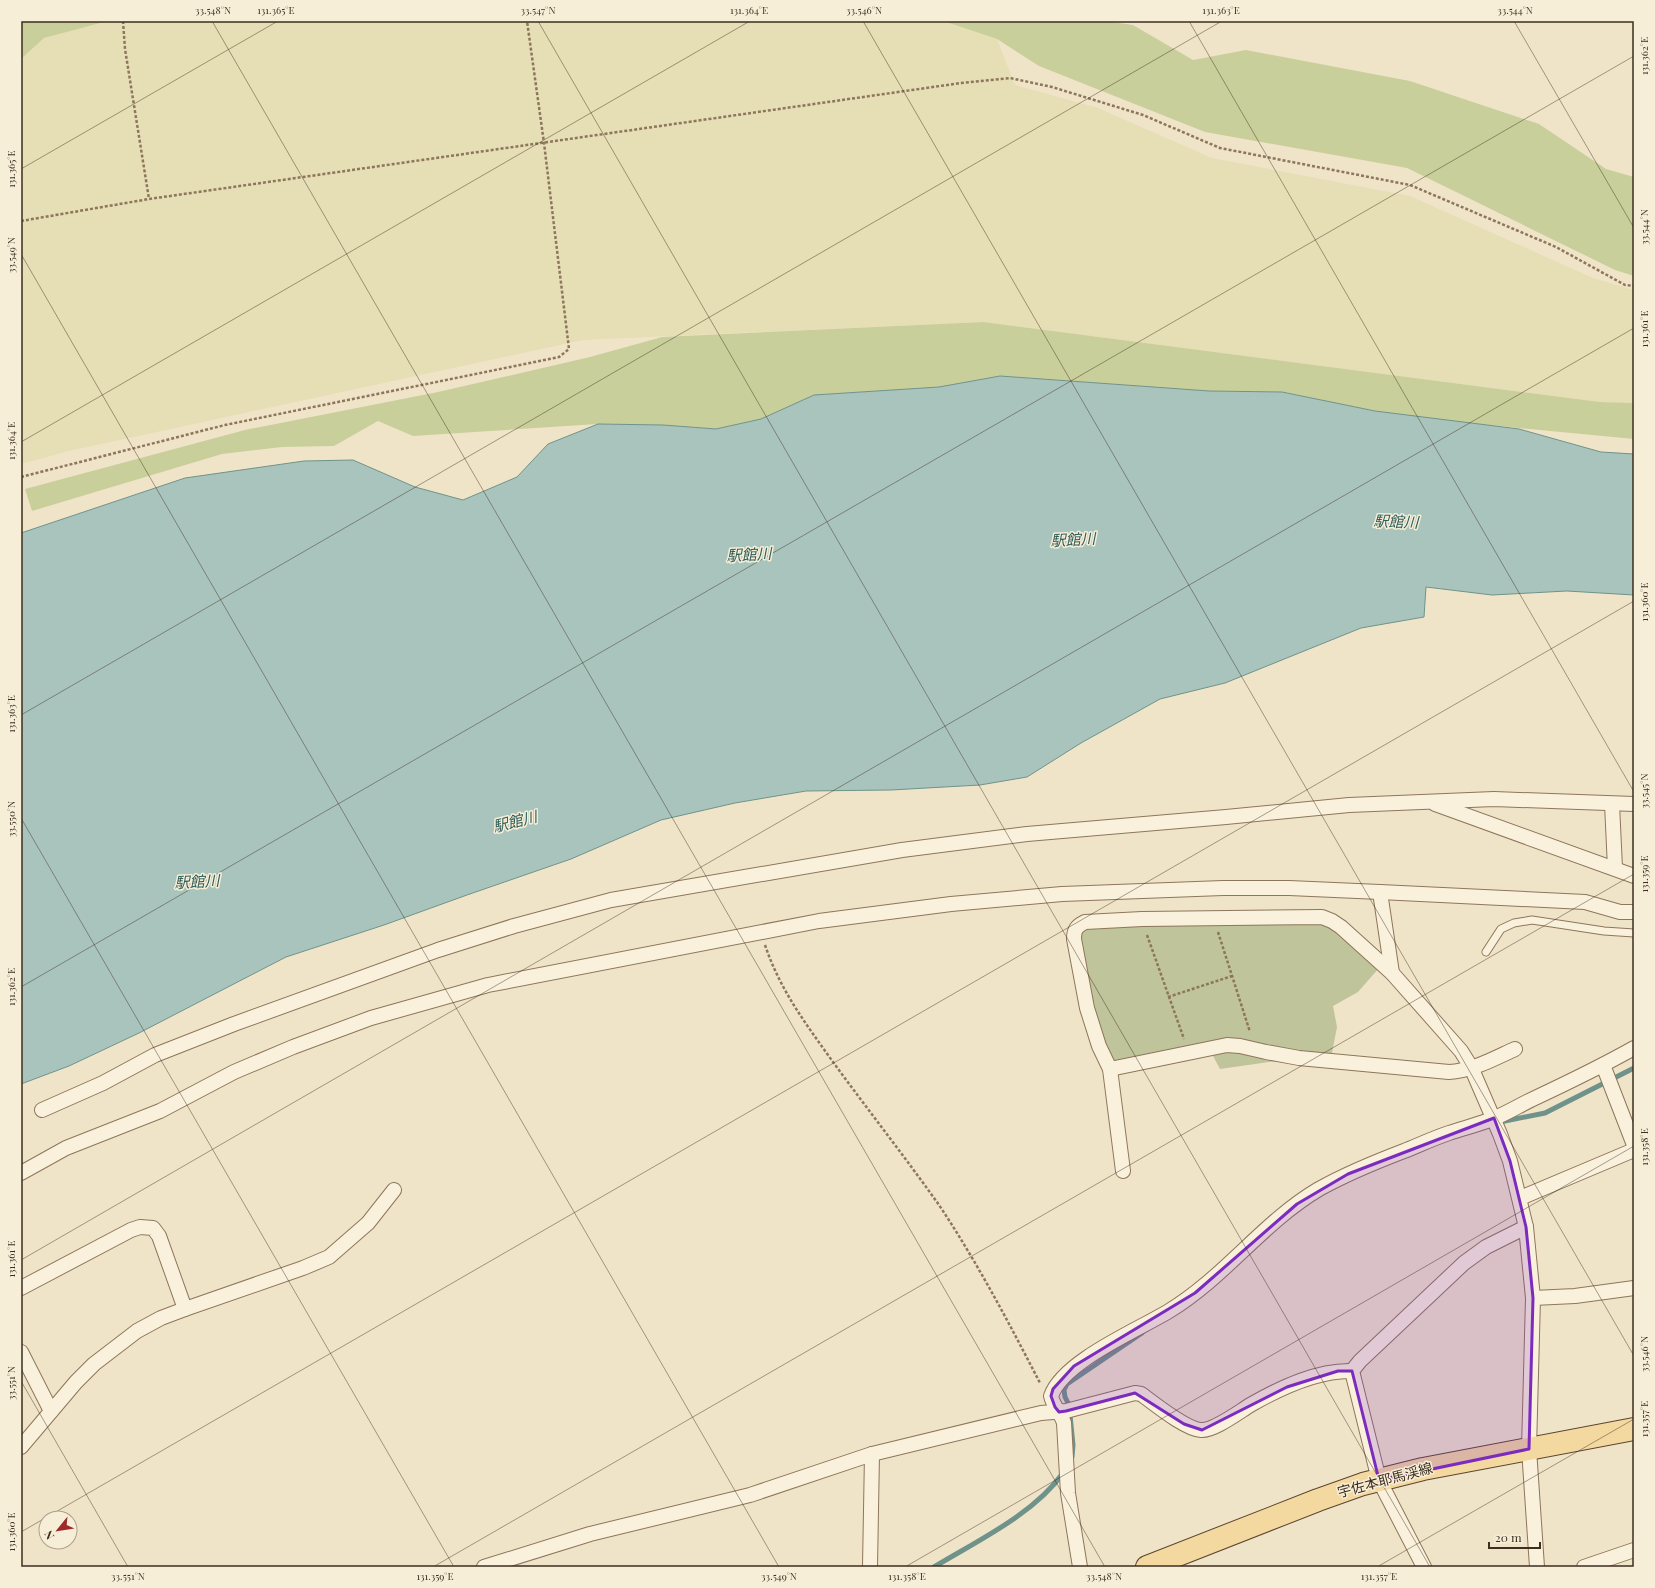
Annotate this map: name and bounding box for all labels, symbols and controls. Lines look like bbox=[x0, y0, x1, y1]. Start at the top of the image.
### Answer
text: 33.548°N bbox=[195, 3, 231, 17]
text: 131.365°E bbox=[257, 3, 295, 17]
text: 33.547°N bbox=[521, 3, 555, 17]
text: 131.364°E bbox=[730, 3, 768, 17]
text: 33.546°N bbox=[846, 3, 882, 17]
text: 131.363°E bbox=[1202, 3, 1240, 17]
text: 33.544°N bbox=[1497, 3, 1533, 17]
text: 131.362°E bbox=[1637, 37, 1651, 75]
text: 131.365°E bbox=[4, 150, 18, 188]
text: 33.544°N bbox=[1637, 209, 1651, 245]
text: 33.549°N bbox=[4, 237, 18, 273]
text: 131.361°E bbox=[1637, 311, 1651, 347]
text: 131.364°E bbox=[4, 422, 18, 460]
water label: 駅館川 bbox=[1373, 510, 1421, 532]
water label: 駅館川 bbox=[1050, 528, 1098, 550]
water label: 駅館川 bbox=[726, 543, 774, 565]
text: 131.360°E bbox=[1637, 582, 1651, 622]
text: 131.363°E bbox=[4, 695, 18, 733]
text: 33.545°N bbox=[1637, 773, 1651, 809]
text: 33.550°N bbox=[4, 801, 18, 837]
water label: 駅館川 bbox=[490, 805, 541, 836]
text: 131.359°E bbox=[1637, 855, 1651, 893]
water label: 駅館川 bbox=[174, 870, 222, 892]
text: 131.362°E bbox=[4, 968, 18, 1006]
text: 131.358°E bbox=[1637, 1128, 1651, 1166]
text: 131.361°E bbox=[4, 1241, 18, 1277]
text: 33.546°N bbox=[1637, 1336, 1651, 1372]
text: 33.551°N bbox=[4, 1366, 18, 1400]
text: 131.357°E bbox=[1637, 1401, 1651, 1437]
street label: 宇佐本耶馬渓線 bbox=[1335, 1458, 1435, 1501]
north arrow bbox=[38, 1510, 78, 1550]
text: 131.360°E bbox=[4, 1512, 18, 1552]
scale bar bbox=[1489, 1524, 1540, 1550]
text: N bbox=[40, 1528, 57, 1542]
text: 20 m bbox=[1495, 1529, 1522, 1545]
text: 33.551°N bbox=[111, 1569, 145, 1583]
text: 131.359°E bbox=[416, 1569, 454, 1583]
text: 33.549°N bbox=[761, 1569, 797, 1583]
text: 131.358°E bbox=[888, 1569, 926, 1583]
text: 33.548°N bbox=[1086, 1569, 1122, 1583]
text: 131.357°E bbox=[1361, 1569, 1397, 1583]

